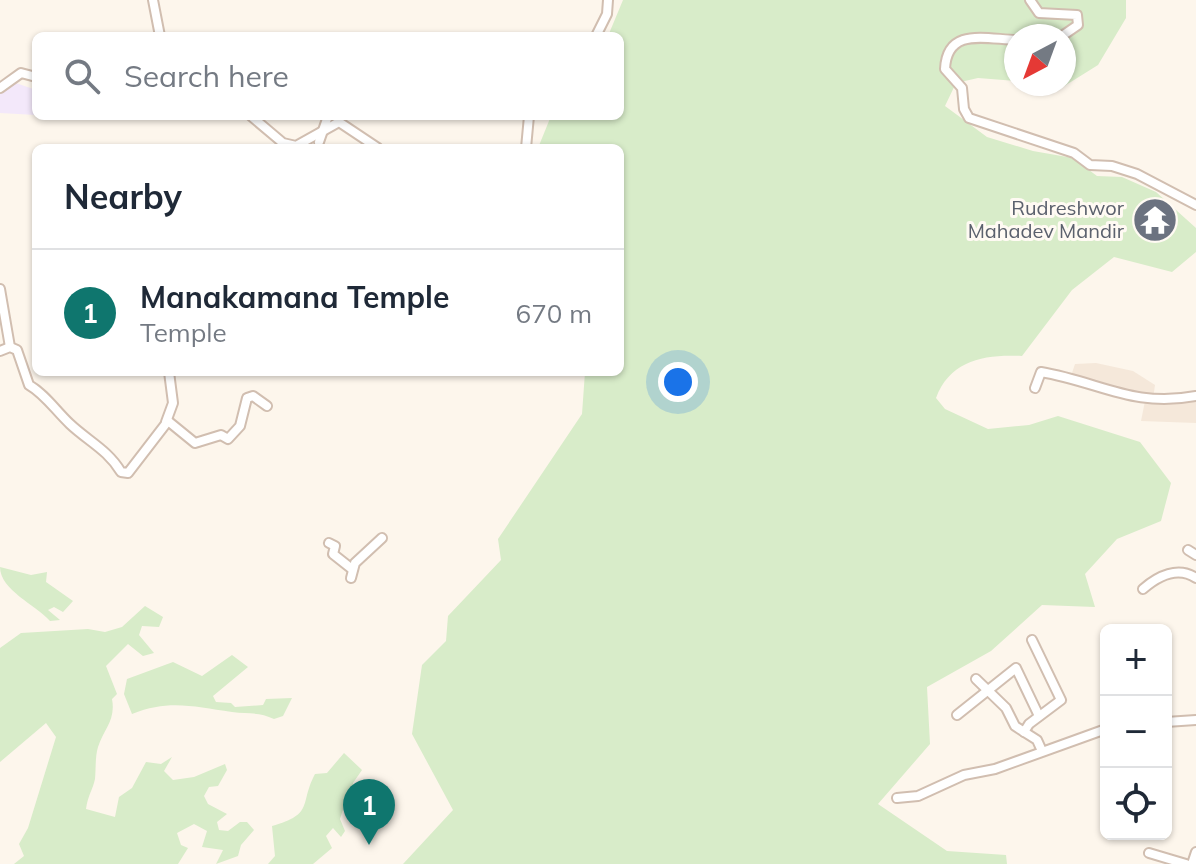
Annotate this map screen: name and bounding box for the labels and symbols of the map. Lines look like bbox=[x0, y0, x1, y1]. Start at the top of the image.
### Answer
north arrow bbox=[1004, 24, 1076, 96]
place label: Rudreshwor Mahadev Mandir bbox=[968, 195, 1125, 243]
temple icon: Rudreshwor Mahadev Mandir bbox=[1131, 196, 1179, 244]
your location bbox=[658, 362, 698, 402]
pin: 1 bbox=[343, 779, 395, 845]

